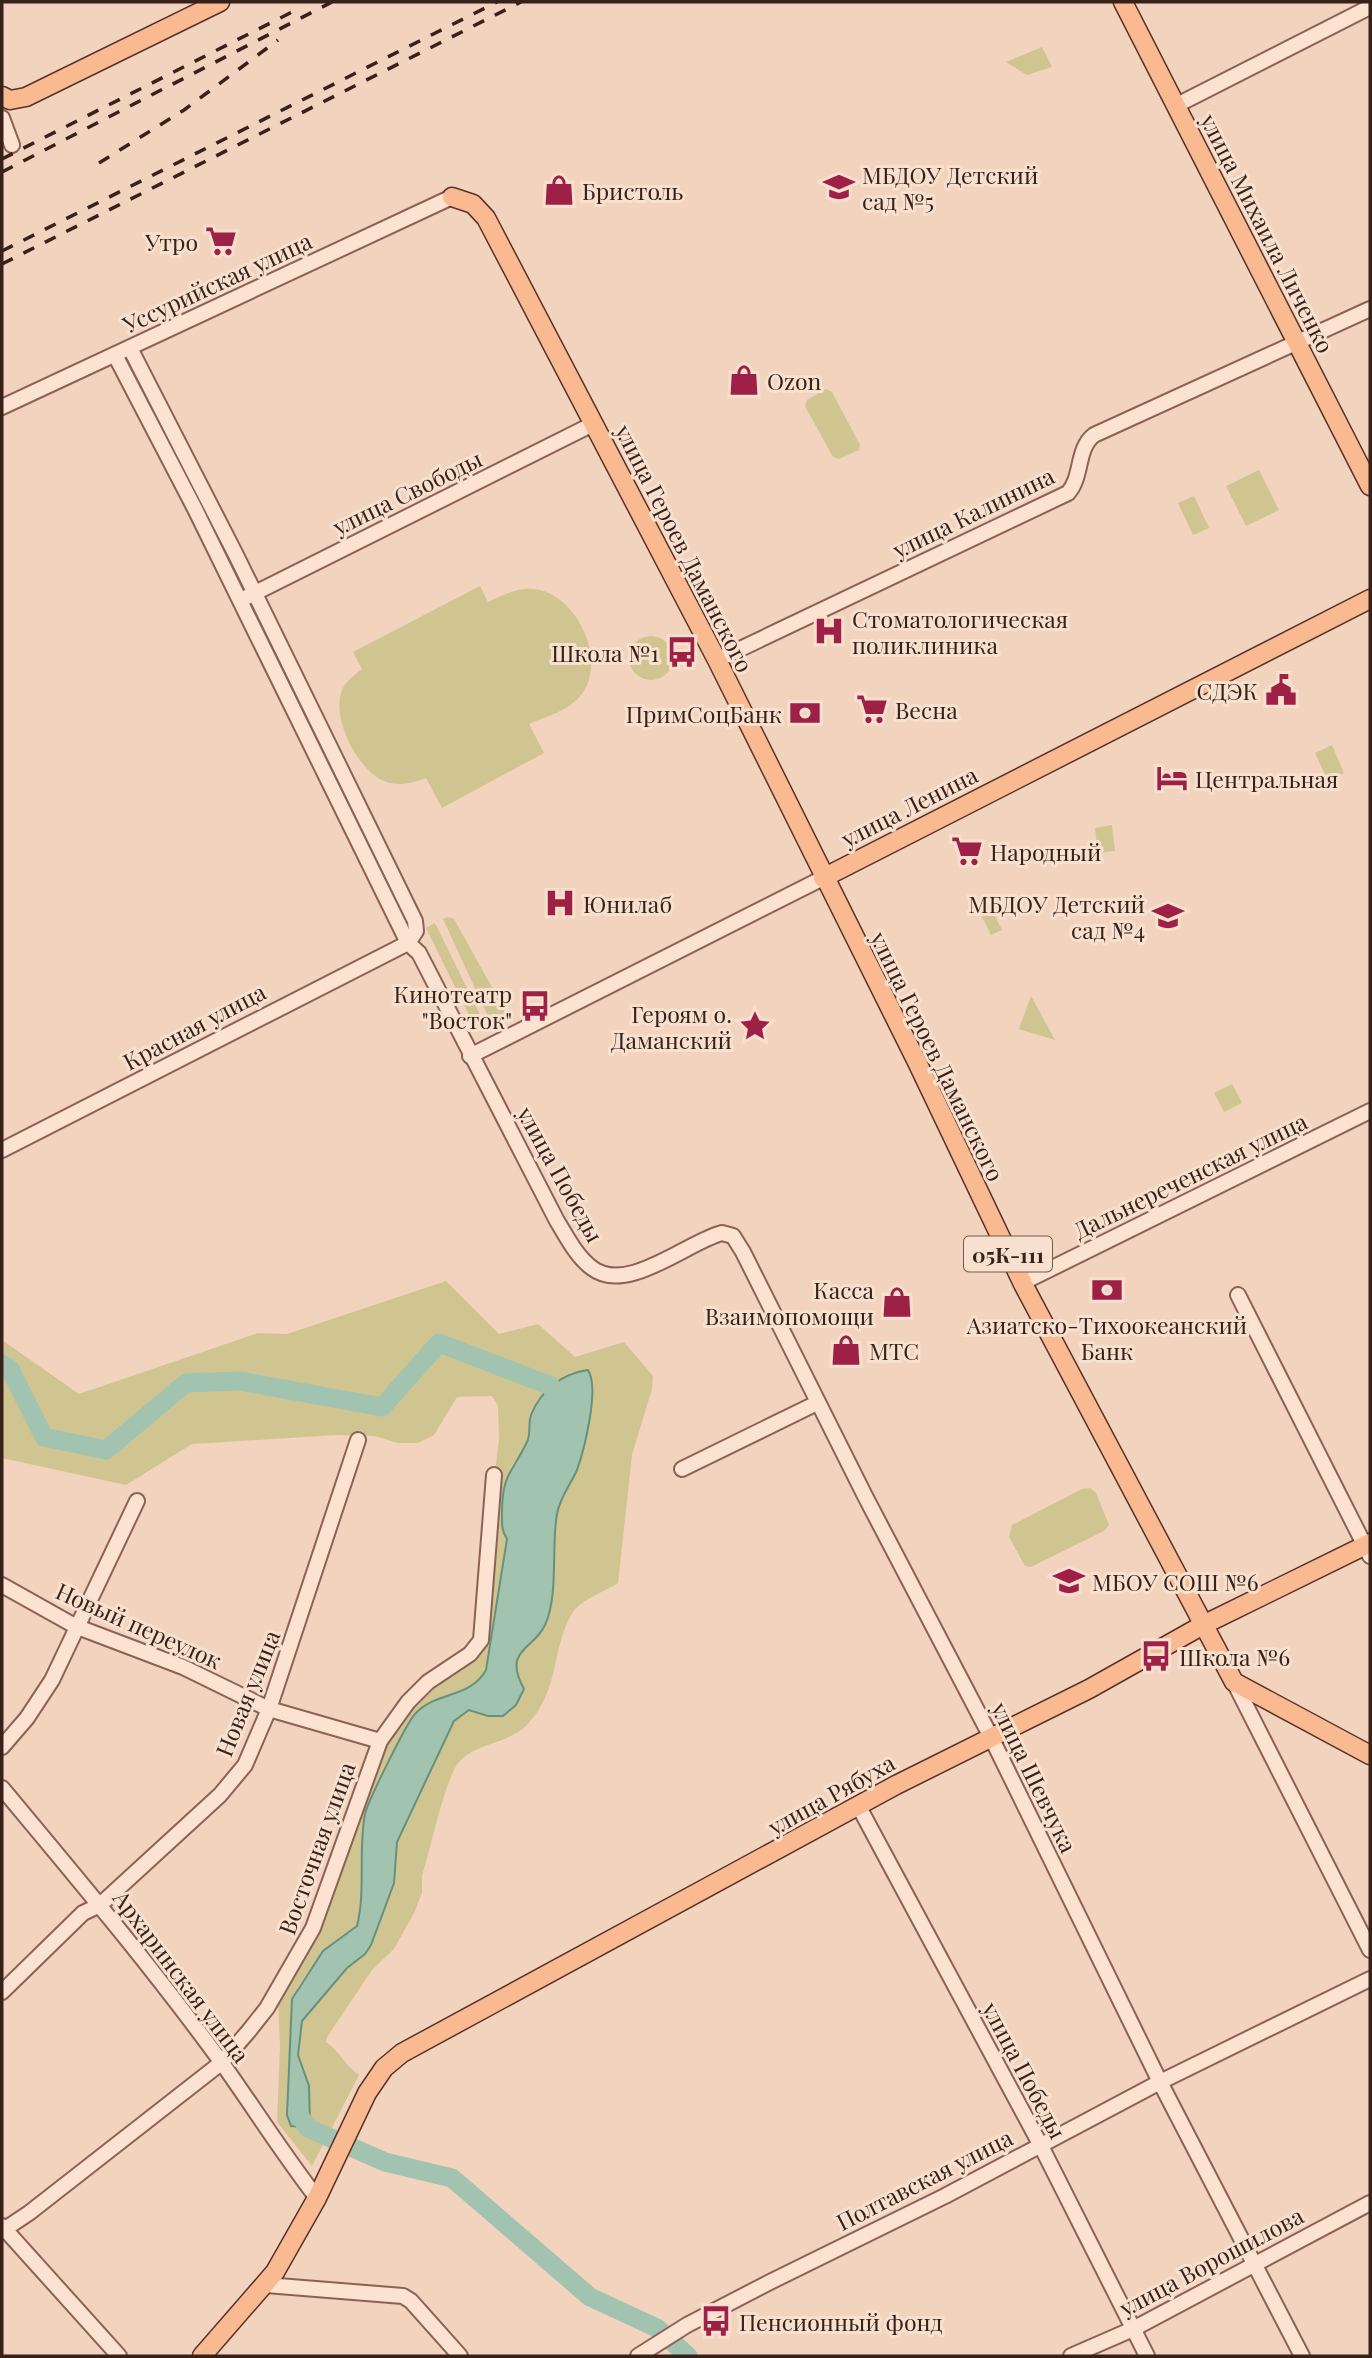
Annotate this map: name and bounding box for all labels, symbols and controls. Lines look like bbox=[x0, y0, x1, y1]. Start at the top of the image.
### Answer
street label: улица Михаила Личенко bbox=[1194, 107, 1342, 358]
place label: МБДОУ Детский сад №5 bbox=[862, 159, 1038, 216]
school or university icon: МБДОУ Детский сад №5 bbox=[822, 170, 856, 204]
shop icon: Бристоль bbox=[542, 173, 576, 207]
place label: Бристоль bbox=[582, 175, 683, 206]
street label: Уссурийская улица bbox=[117, 224, 317, 340]
supermarket icon: Утро bbox=[204, 224, 238, 258]
place label: Утро bbox=[144, 226, 198, 257]
shop icon: Ozon bbox=[727, 363, 761, 397]
place label: Ozon bbox=[767, 365, 822, 396]
street label: улица Героев Даманского bbox=[609, 418, 761, 677]
street label: улица Свободы bbox=[326, 442, 487, 542]
street label: улица Калинина bbox=[886, 459, 1059, 565]
place label: Стоматологическая поликлиника bbox=[852, 603, 1068, 660]
hospital icon: Стоматологическая поликлиника bbox=[812, 614, 846, 648]
bus stop icon: Школа №1 bbox=[665, 635, 699, 669]
place label: Школа №1 bbox=[551, 637, 659, 668]
public building icon: СДЭК bbox=[1264, 673, 1298, 707]
place label: СДЭК bbox=[1196, 675, 1258, 706]
supermarket icon: Весна bbox=[855, 692, 889, 726]
place label: Весна bbox=[895, 694, 958, 725]
bank icon: ПримСоцБанк bbox=[788, 696, 822, 730]
place label: ПримСоцБанк bbox=[626, 698, 782, 729]
street label: улица Ленина bbox=[835, 758, 983, 854]
hotel icon: Центральная bbox=[1155, 761, 1189, 795]
place label: Центральная bbox=[1195, 763, 1338, 794]
supermarket icon: Народный bbox=[950, 834, 984, 868]
place label: Народный bbox=[990, 836, 1101, 867]
hospital icon: Юнилаб bbox=[543, 886, 577, 920]
place label: Юнилаб bbox=[583, 888, 672, 919]
place label: МБДОУ Детский сад №4 bbox=[969, 888, 1145, 945]
school or university icon: МБДОУ Детский сад №4 bbox=[1151, 899, 1185, 933]
street label: улица Героев Даманского bbox=[864, 925, 1012, 1186]
street label: Красная улица bbox=[117, 975, 271, 1077]
place label: Кинотеатр "Восток" bbox=[393, 978, 512, 1035]
bus stop icon: Кинотеатр "Восток" bbox=[518, 989, 552, 1023]
place label: Героям о. Даманский bbox=[611, 998, 732, 1055]
place icon: Героям о. Даманский bbox=[738, 1009, 772, 1043]
street label: улица Победы bbox=[510, 1100, 611, 1247]
street label: Дальнереченская улица bbox=[1068, 1105, 1312, 1245]
road number: 05К-111 bbox=[964, 1236, 1052, 1272]
bank icon: Азиатско-Тихоокеанский Банк bbox=[1090, 1273, 1124, 1307]
place label: Касса Взаимопомощи bbox=[705, 1274, 875, 1331]
shop icon: Касса Взаимопомощи bbox=[880, 1285, 914, 1319]
place label: Азиатско-Тихоокеанский Банк bbox=[966, 1309, 1247, 1366]
shop icon: МТС bbox=[829, 1333, 863, 1367]
place label: МТС bbox=[869, 1335, 919, 1366]
school or university icon: МБОУ СОШ №6 bbox=[1052, 1564, 1086, 1598]
place label: МБОУ СОШ №6 bbox=[1092, 1566, 1259, 1597]
street label: Новый переулок bbox=[51, 1575, 227, 1675]
street label: Новая улица bbox=[208, 1625, 287, 1761]
bus stop icon: Школа №6 bbox=[1139, 1639, 1173, 1673]
place label: Школа №6 bbox=[1179, 1641, 1290, 1672]
street label: улица Шевчука bbox=[985, 1696, 1085, 1858]
street label: улица Рябуха bbox=[761, 1746, 900, 1842]
street label: Восточная улица bbox=[270, 1757, 362, 1938]
street label: Архаринская улица bbox=[106, 1883, 257, 2069]
street label: улица Победы bbox=[975, 1995, 1074, 2144]
street label: Полтавская улица bbox=[831, 2121, 1018, 2237]
street label: улица Ворошилова bbox=[1113, 2199, 1309, 2323]
bus stop icon: Пенсионный фонд bbox=[699, 2304, 733, 2338]
place label: Пенсионный фонд bbox=[739, 2306, 943, 2337]

